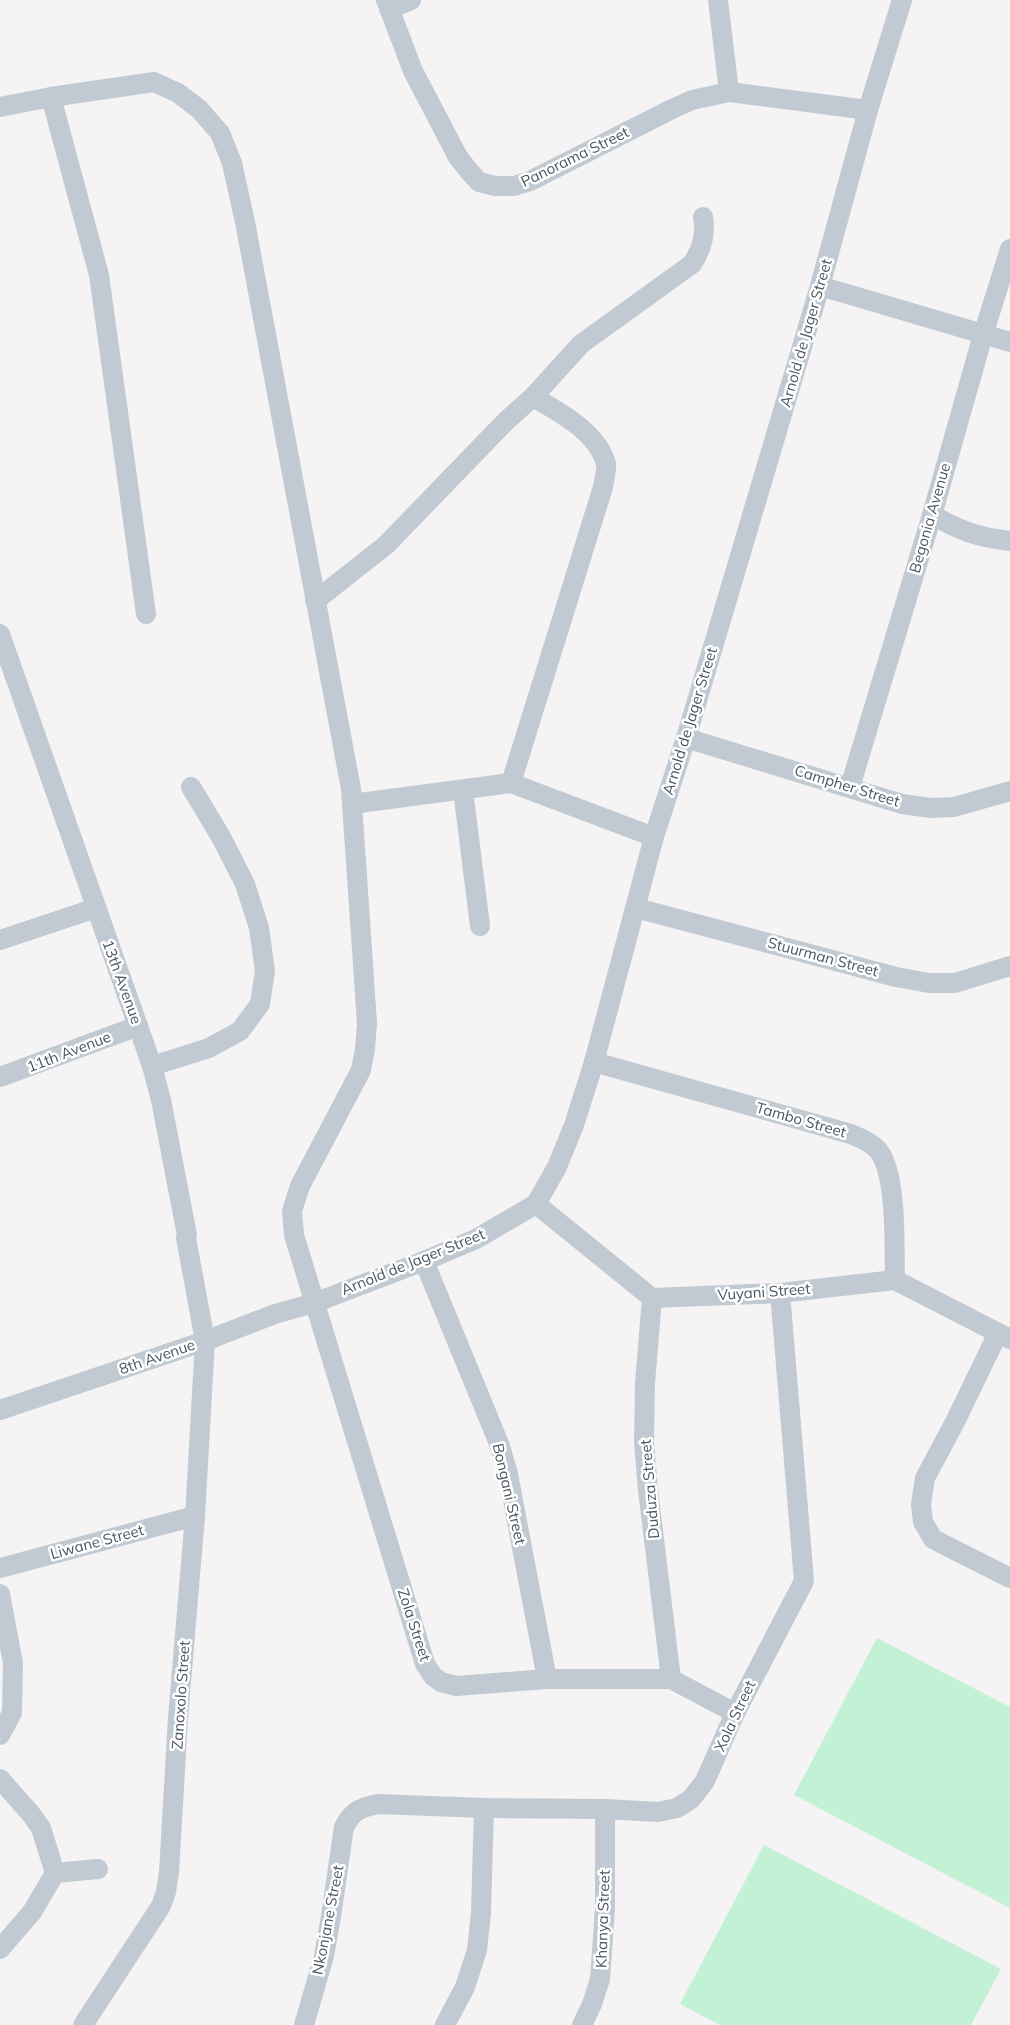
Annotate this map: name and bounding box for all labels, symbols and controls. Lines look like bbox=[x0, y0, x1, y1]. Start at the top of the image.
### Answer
street label: Panorama Street bbox=[518, 122, 632, 191]
street label: Arnold de Jager Street bbox=[775, 257, 836, 409]
street label: Begonia Avenue bbox=[905, 461, 954, 575]
street label: Arnold de Jager Street bbox=[658, 645, 721, 797]
street label: Campher Street bbox=[792, 761, 902, 811]
street label: Stuurman Street bbox=[766, 933, 880, 980]
street label: 13th Avenue bbox=[98, 937, 146, 1027]
street label: 11th Avenue bbox=[24, 1027, 113, 1076]
street label: Tambo Street bbox=[754, 1098, 848, 1141]
street label: Arnold de Jager Street bbox=[338, 1224, 487, 1299]
street label: Vuyani Street bbox=[717, 1279, 811, 1304]
street label: 8th Avenue bbox=[116, 1335, 197, 1378]
street label: Duduza Street bbox=[636, 1439, 663, 1539]
street label: Bongani Street bbox=[489, 1441, 530, 1546]
street label: Liwane Street bbox=[48, 1520, 146, 1563]
street label: Zola Street bbox=[394, 1586, 435, 1664]
street label: Zanoxolo Street bbox=[167, 1640, 194, 1750]
street label: Xola Street bbox=[710, 1677, 759, 1754]
street label: Nkonjane Street bbox=[308, 1864, 347, 1976]
street label: Khanya Street bbox=[591, 1870, 614, 1968]

